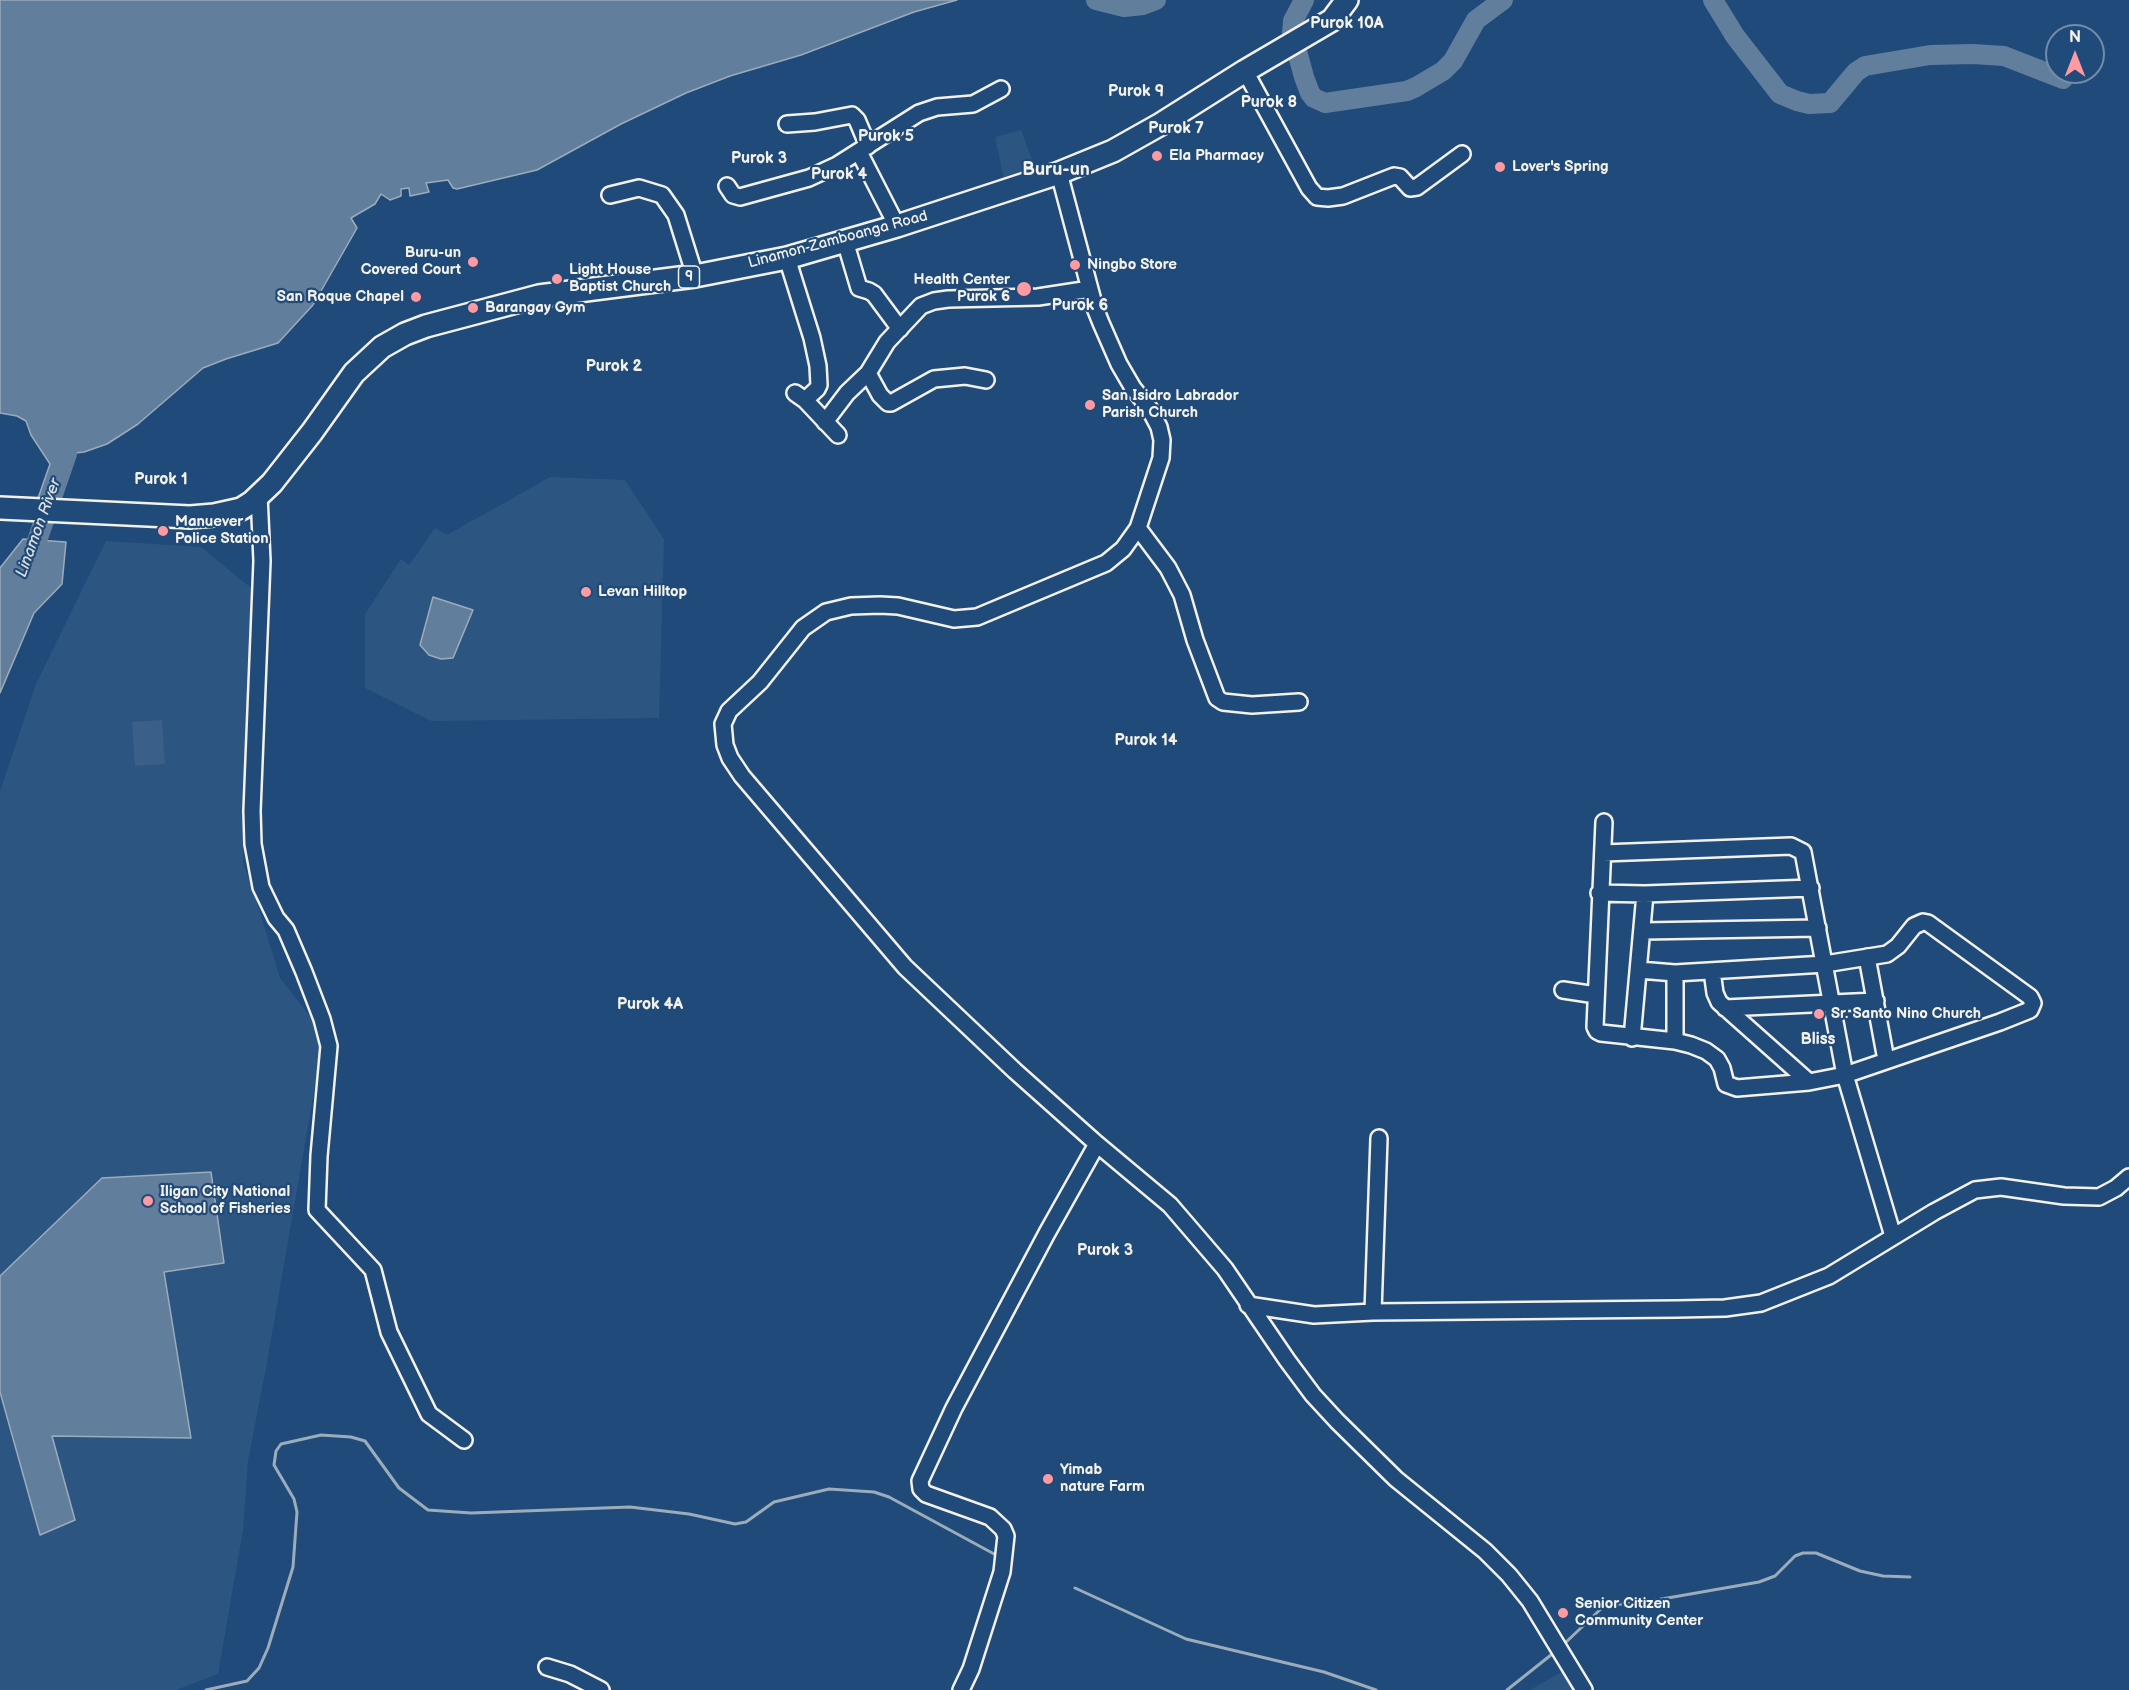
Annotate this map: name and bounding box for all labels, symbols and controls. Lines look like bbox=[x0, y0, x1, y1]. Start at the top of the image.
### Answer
district label: Purok 10A bbox=[1310, 14, 1384, 34]
north arrow bbox=[2045, 24, 2105, 84]
text: N bbox=[2069, 28, 2081, 47]
district label: Purok 9 bbox=[1108, 82, 1164, 102]
district label: Purok 8 bbox=[1241, 93, 1297, 113]
district label: Purok 7 bbox=[1148, 119, 1204, 139]
district label: Purok 5 bbox=[858, 127, 914, 147]
place label: Ela Pharmacy bbox=[1169, 147, 1264, 165]
district label: Purok 3 bbox=[731, 149, 787, 169]
marker: Ela Pharmacy bbox=[1150, 149, 1164, 163]
place label: Lover's Spring bbox=[1512, 158, 1609, 176]
district label: Buru-un bbox=[1022, 159, 1090, 181]
marker: Lover's Spring bbox=[1493, 160, 1507, 174]
district label: Purok 4 bbox=[811, 165, 867, 185]
street label: Linamon-Zamboanga Road bbox=[746, 207, 930, 273]
place label: Buru-un Covered Court bbox=[361, 244, 461, 279]
marker: Buru-un Covered Court bbox=[466, 255, 480, 269]
place label: Ningbo Store bbox=[1087, 256, 1177, 274]
marker: Ningbo Store bbox=[1068, 258, 1082, 272]
place label: Light House Baptist Church bbox=[569, 261, 671, 296]
road number: 9 bbox=[678, 266, 700, 288]
place label: Health Center Purok 6 bbox=[914, 271, 1010, 306]
marker: Light House Baptist Church bbox=[550, 272, 564, 286]
marker: Health Center Purok 6 bbox=[1015, 280, 1033, 298]
place label: San Roque Chapel bbox=[277, 288, 404, 306]
marker: San Roque Chapel bbox=[409, 290, 423, 304]
district label: Purok 6 bbox=[1052, 296, 1108, 316]
place label: Barangay Gym bbox=[485, 299, 586, 317]
marker: Barangay Gym bbox=[466, 301, 480, 315]
district label: Purok 2 bbox=[586, 357, 642, 377]
place label: San Isidro Labrador Parish Church bbox=[1102, 387, 1239, 422]
marker: San Isidro Labrador Parish Church bbox=[1083, 398, 1097, 412]
district label: Purok 1 bbox=[134, 470, 188, 490]
water label: Linamon River bbox=[12, 476, 66, 580]
place label: Manuever Police Station bbox=[175, 513, 269, 548]
marker: Manuever Police Station bbox=[156, 524, 170, 538]
place label: Levan Hilltop bbox=[598, 583, 687, 601]
marker: Levan Hilltop bbox=[579, 585, 593, 599]
district label: Purok 14 bbox=[1115, 731, 1177, 751]
district label: Purok 4A bbox=[617, 995, 683, 1015]
place label: Sr. Santo Nino Church bbox=[1831, 1005, 1981, 1023]
marker: Sr. Santo Nino Church bbox=[1812, 1007, 1826, 1021]
district label: Bliss bbox=[1801, 1030, 1835, 1050]
place label: Iligan City National School of Fisheries bbox=[160, 1183, 291, 1218]
marker: Iligan City National School of Fisheries bbox=[141, 1194, 155, 1208]
district label: Purok 3 bbox=[1077, 1241, 1133, 1261]
place label: Yimab nature Farm bbox=[1060, 1461, 1145, 1496]
marker: Yimab nature Farm bbox=[1041, 1472, 1055, 1486]
place label: Senior Citizen Community Center bbox=[1575, 1595, 1703, 1630]
marker: Senior Citizen Community Center bbox=[1556, 1606, 1570, 1620]

